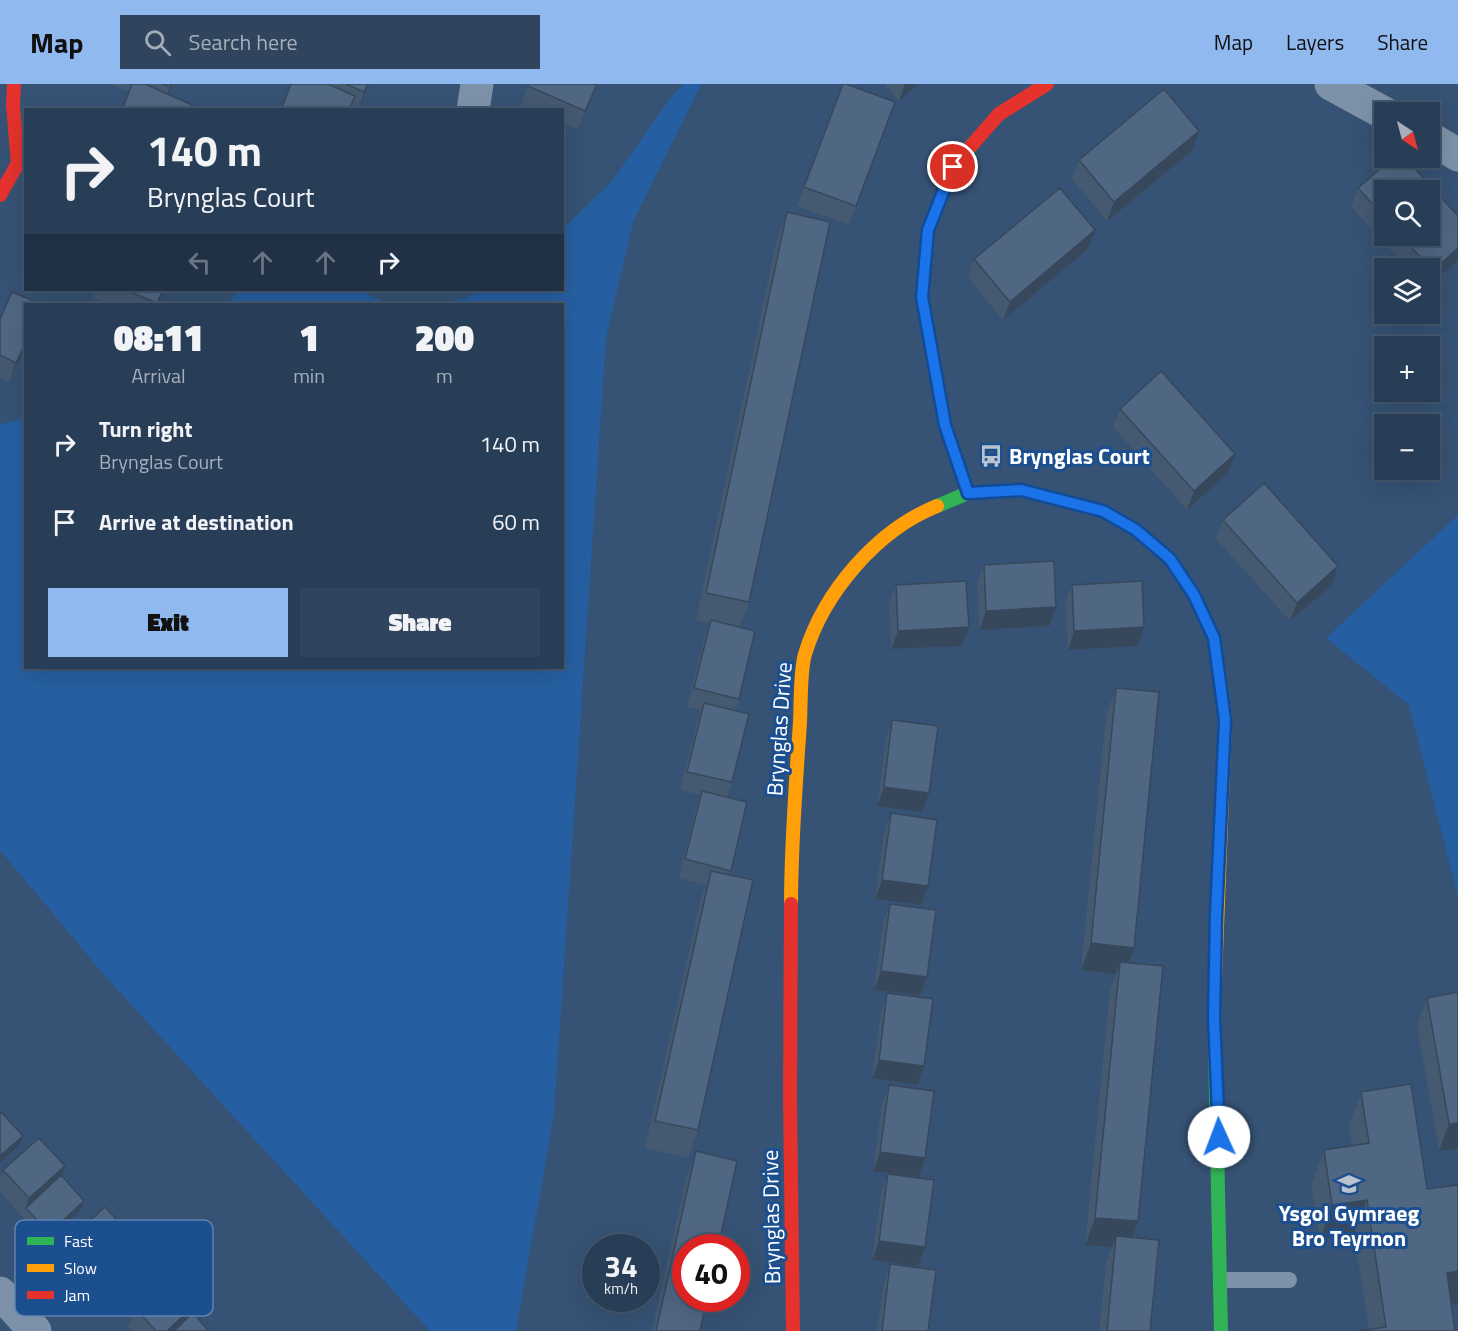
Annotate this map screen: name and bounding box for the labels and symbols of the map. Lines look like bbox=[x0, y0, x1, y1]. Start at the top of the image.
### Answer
north arrow bbox=[1374, 102, 1440, 168]
pin bbox=[927, 141, 978, 192]
place label: Brynglas Court bbox=[1009, 439, 1150, 473]
bus stop icon: Brynglas Court bbox=[978, 443, 1004, 469]
street label: Brynglas Drive bbox=[757, 661, 801, 797]
position arrow bbox=[1187, 1105, 1251, 1169]
street label: Brynglas Drive bbox=[753, 1150, 789, 1284]
school or university icon: Ysgol Gymraeg Bro Teyrnon bbox=[1336, 1171, 1362, 1197]
place label: Ysgol Gymraeg Bro Teyrnon bbox=[1279, 1196, 1420, 1255]
legend bbox=[15, 1220, 213, 1316]
text: Fast bbox=[64, 1229, 93, 1253]
speed limit sign: 40 bbox=[672, 1234, 750, 1312]
text: Slow bbox=[64, 1256, 97, 1280]
text: Jam bbox=[64, 1283, 90, 1307]

